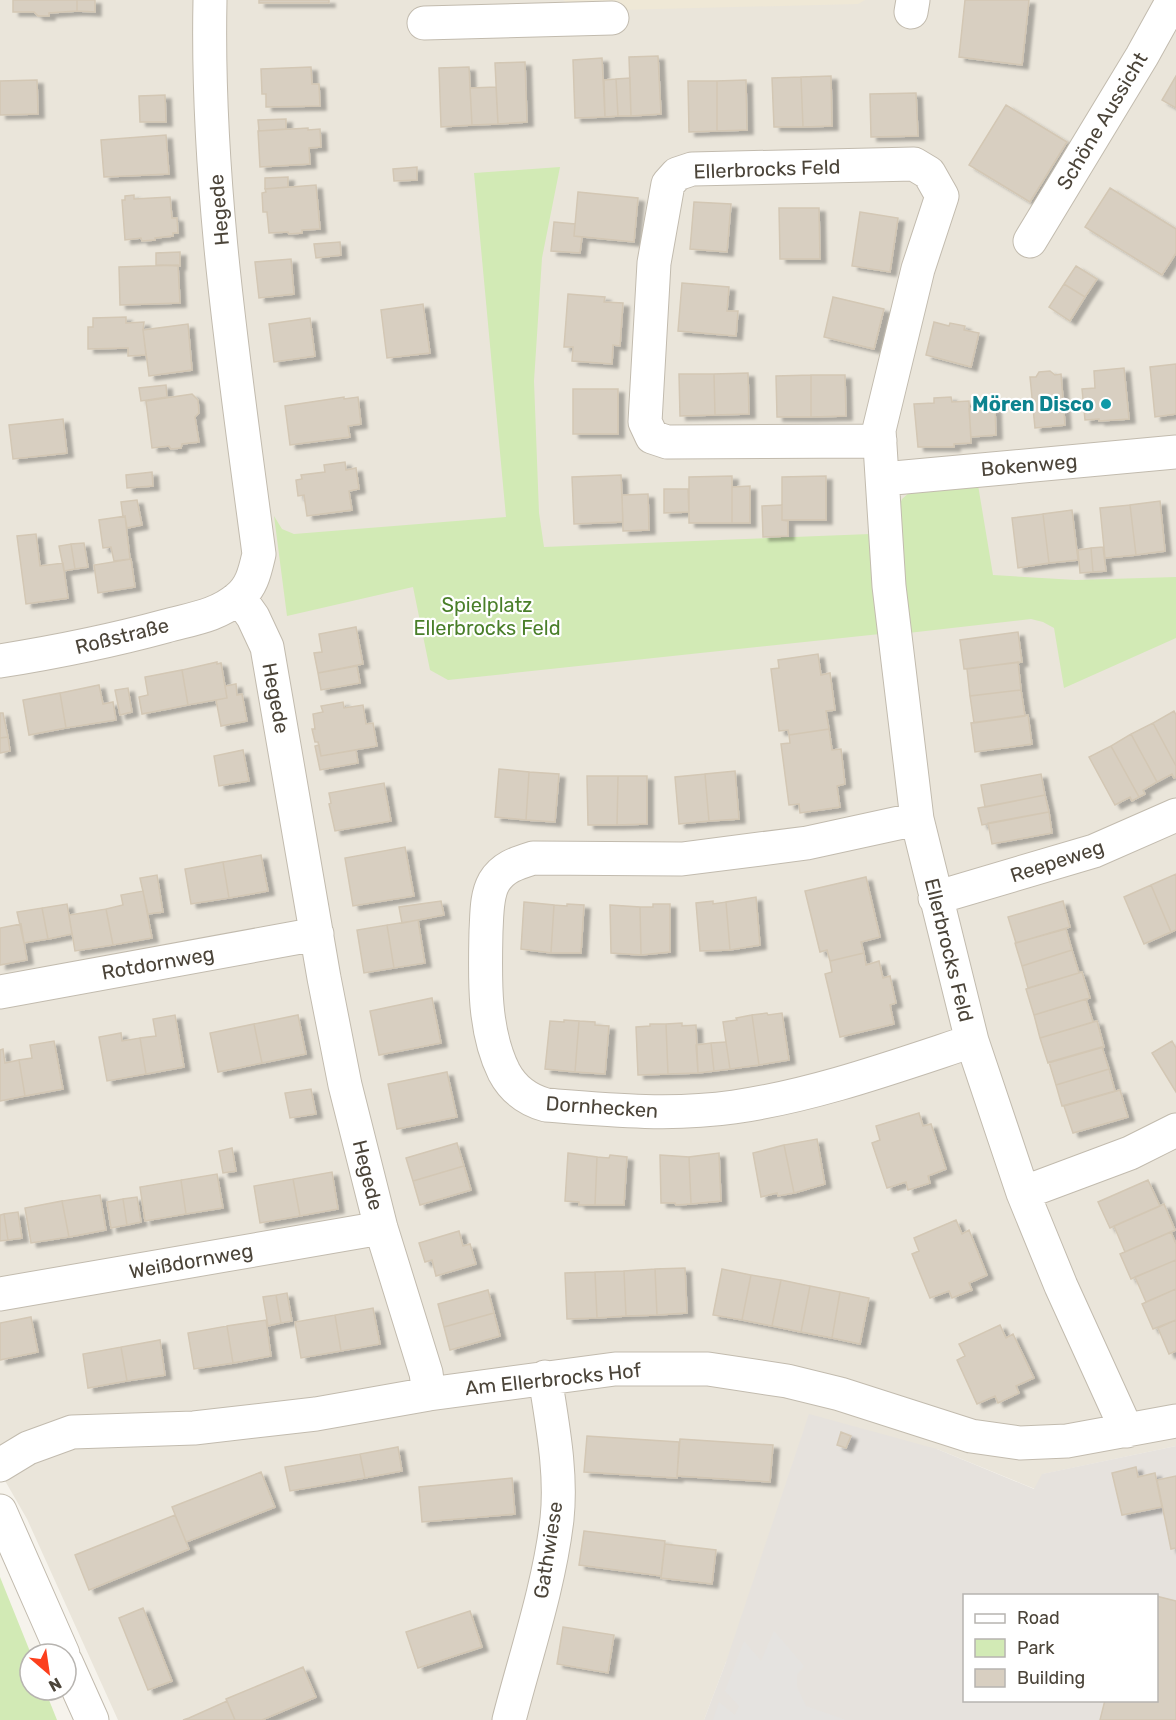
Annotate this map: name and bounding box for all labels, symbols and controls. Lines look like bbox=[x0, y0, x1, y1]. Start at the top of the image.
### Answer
street label: Schöne Aussicht bbox=[1051, 48, 1153, 194]
street label: Ellerbrocks Feld bbox=[693, 154, 841, 184]
street label: Hegede bbox=[204, 173, 234, 247]
place label: Mören Disco bbox=[972, 392, 1094, 416]
marker: Mören Disco bbox=[1099, 397, 1113, 411]
street label: Bokenweg bbox=[980, 449, 1078, 481]
park label: Spielplatz Ellerbrocks Feld bbox=[413, 593, 561, 640]
street label: Roßstraße bbox=[73, 613, 171, 659]
street label: Hegede bbox=[257, 661, 295, 735]
street label: Reepeweg bbox=[1007, 835, 1107, 887]
street label: Ellerbrocks Feld bbox=[920, 876, 978, 1024]
street label: Rotdornweg bbox=[100, 941, 216, 985]
street label: Dornhecken bbox=[545, 1091, 659, 1123]
street label: Hegede bbox=[348, 1137, 388, 1213]
street label: Weißdornweg bbox=[127, 1238, 255, 1284]
street label: Am Ellerbrocks Hof bbox=[464, 1358, 643, 1400]
street label: Gathwiese bbox=[528, 1500, 568, 1600]
legend bbox=[963, 1594, 1158, 1702]
text: Road bbox=[1017, 1607, 1060, 1629]
text: Park bbox=[1017, 1637, 1055, 1659]
north arrow bbox=[18, 1642, 78, 1702]
text: Building bbox=[1017, 1667, 1085, 1689]
text: N bbox=[45, 1674, 65, 1696]

